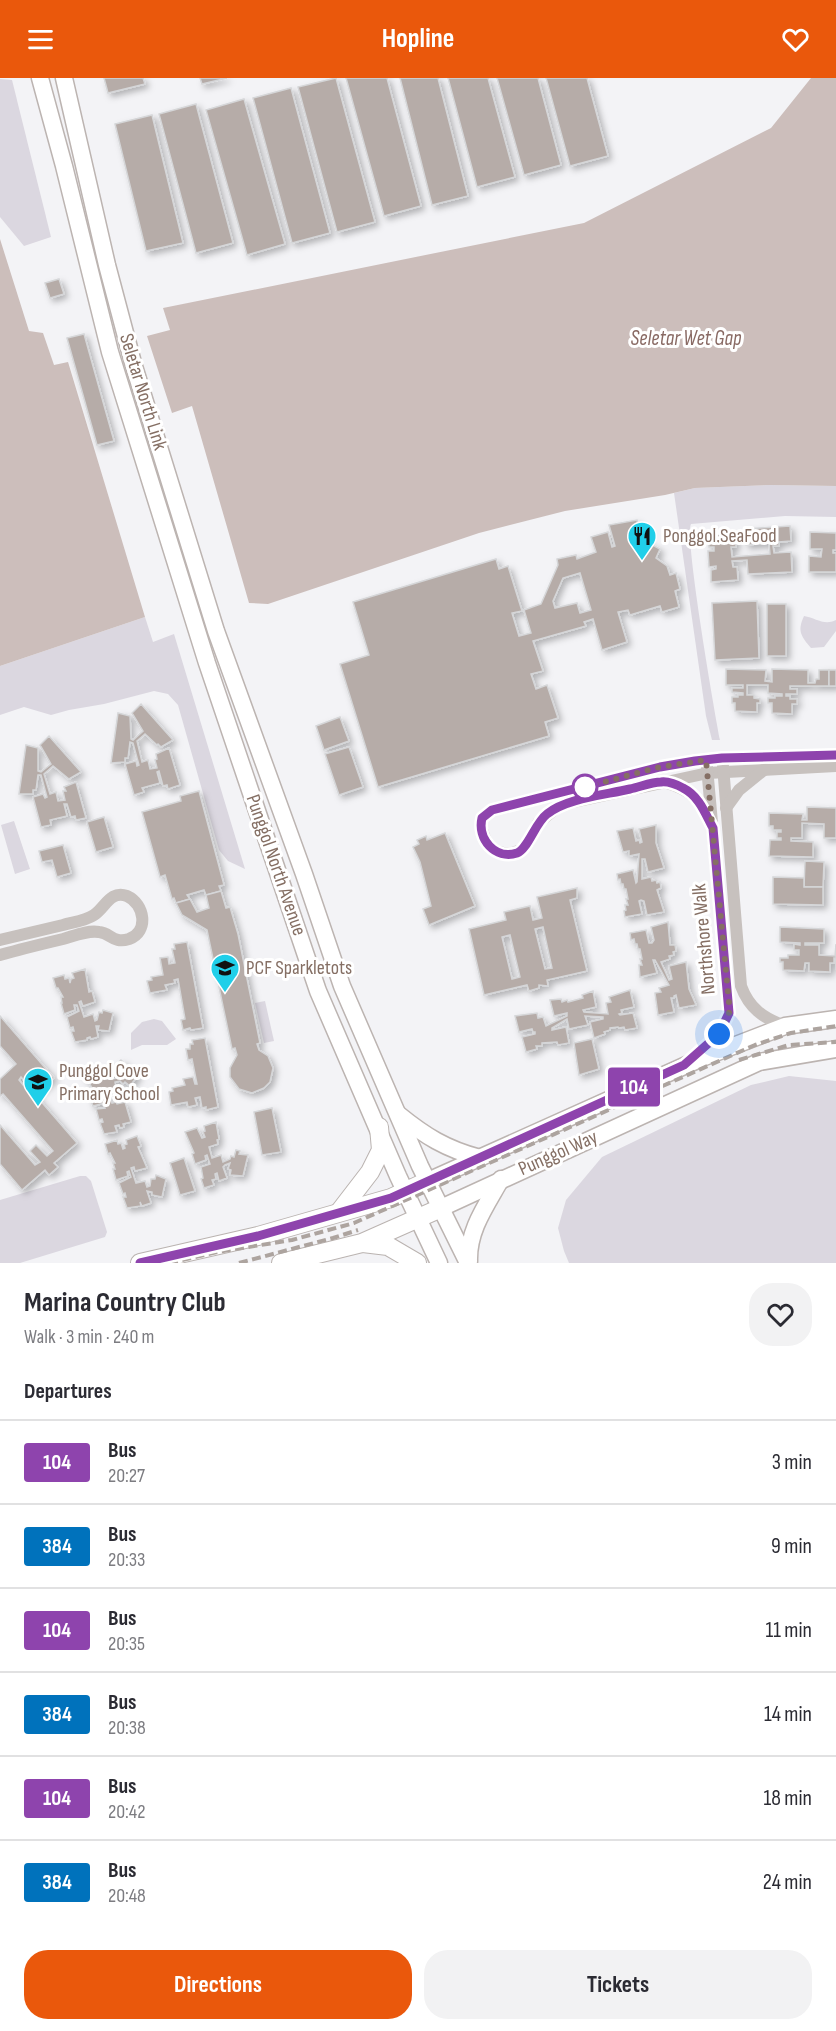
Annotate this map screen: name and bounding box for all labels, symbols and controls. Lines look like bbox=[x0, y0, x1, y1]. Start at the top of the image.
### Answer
icon: menu bbox=[24, 23, 57, 56]
text: Hopline bbox=[382, 23, 454, 55]
icon: heart bbox=[779, 23, 812, 56]
water label: Seletar Wet Gap bbox=[631, 326, 742, 351]
street label: Seletar North Link bbox=[114, 331, 172, 453]
restaurant icon: Ponggol.SeaFood bbox=[626, 520, 658, 562]
place label: Ponggol.SeaFood bbox=[663, 524, 777, 548]
unlabelled marker bbox=[572, 774, 598, 800]
street label: Punggol North Avenue bbox=[241, 791, 311, 939]
street label: Northshore Walk bbox=[687, 882, 721, 996]
school or university icon: PCF Sparkletots bbox=[209, 952, 241, 994]
place label: PCF Sparkletots bbox=[246, 956, 352, 980]
your location bbox=[704, 1019, 734, 1049]
place label: Punggol Cove Primary School bbox=[59, 1059, 160, 1106]
school or university icon: Punggol Cove Primary School bbox=[22, 1066, 54, 1108]
line badge: 104 bbox=[600, 1068, 668, 1106]
text: 104 bbox=[620, 1075, 648, 1100]
street label: Punggol Way bbox=[515, 1125, 602, 1181]
button: heart bbox=[749, 1283, 812, 1346]
text: Marina Country Club bbox=[24, 1286, 226, 1319]
text: Walk · 3 min · 240 m bbox=[24, 1325, 154, 1349]
text: Departures bbox=[24, 1378, 112, 1405]
text: Bus bbox=[108, 1437, 137, 1464]
text: 3 min bbox=[772, 1449, 812, 1476]
text: 104 bbox=[43, 1450, 71, 1475]
text: 20:27 bbox=[108, 1464, 145, 1488]
text: Bus bbox=[108, 1521, 137, 1548]
text: 9 min bbox=[771, 1533, 812, 1560]
text: 384 bbox=[42, 1534, 72, 1559]
text: 20:33 bbox=[108, 1548, 145, 1572]
text: Bus bbox=[108, 1605, 137, 1632]
text: 11 min bbox=[765, 1617, 812, 1644]
text: 104 bbox=[43, 1618, 71, 1643]
text: 20:35 bbox=[108, 1632, 145, 1656]
text: Bus bbox=[108, 1689, 137, 1716]
text: 14 min bbox=[764, 1701, 812, 1728]
text: 384 bbox=[42, 1702, 72, 1727]
text: 20:38 bbox=[108, 1716, 146, 1740]
text: Bus bbox=[108, 1773, 137, 1800]
text: 18 min bbox=[764, 1785, 812, 1812]
text: 104 bbox=[43, 1786, 71, 1811]
text: 20:42 bbox=[108, 1800, 145, 1824]
text: Bus bbox=[108, 1857, 137, 1884]
text: 24 min bbox=[763, 1869, 812, 1896]
text: 384 bbox=[42, 1870, 72, 1895]
text: 20:48 bbox=[108, 1884, 146, 1908]
button: Directions bbox=[24, 1950, 412, 2019]
button: Tickets bbox=[424, 1950, 812, 2019]

